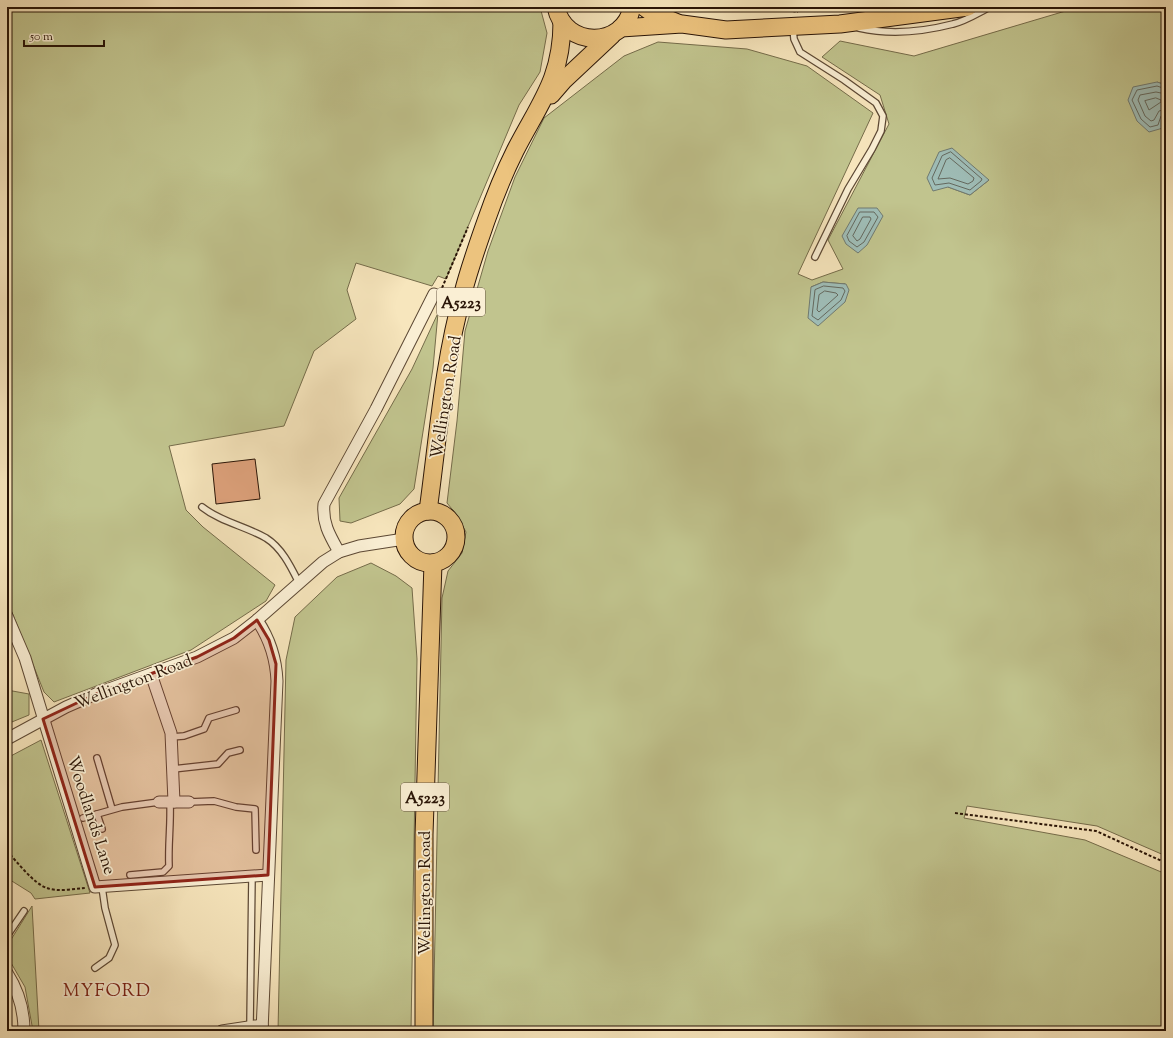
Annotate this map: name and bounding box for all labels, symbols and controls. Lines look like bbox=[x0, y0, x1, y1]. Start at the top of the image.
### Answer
scale bar bbox=[24, 22, 104, 48]
text: 50 m bbox=[29, 28, 53, 46]
road number: A5223 bbox=[437, 288, 485, 316]
street label: Wellington Road bbox=[425, 334, 469, 461]
street label: Wellington Road bbox=[71, 649, 197, 716]
street label: Woodlands Lane bbox=[60, 753, 121, 878]
road number: A5223 bbox=[401, 783, 449, 811]
street label: Wellington Road bbox=[414, 830, 438, 955]
district label: MYFORD bbox=[63, 979, 151, 1005]

